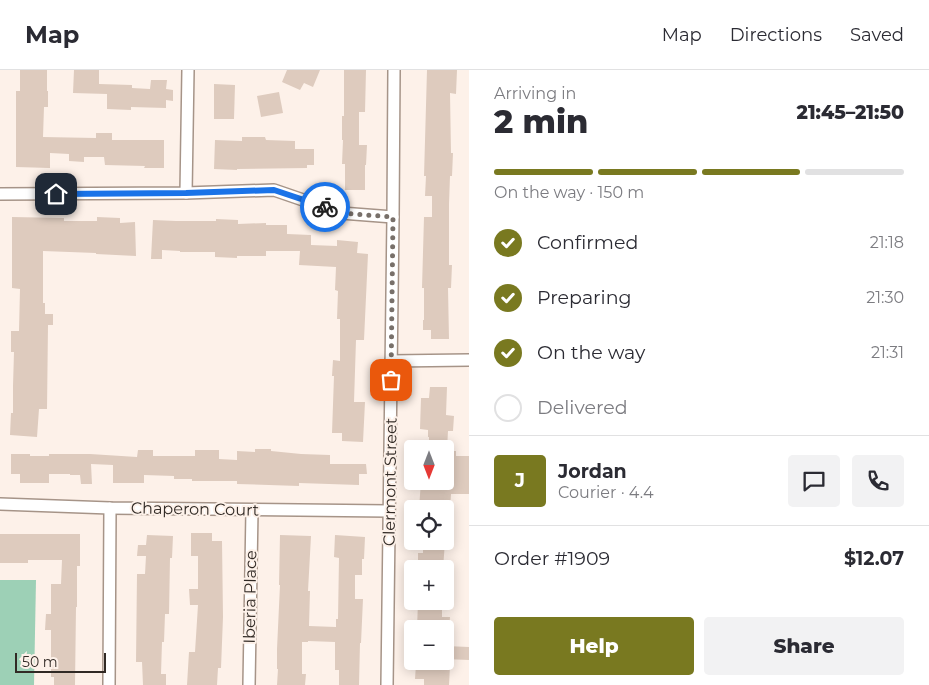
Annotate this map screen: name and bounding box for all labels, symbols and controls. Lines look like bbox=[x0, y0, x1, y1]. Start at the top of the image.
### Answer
text: Map bbox=[25, 20, 79, 49]
text: Map bbox=[662, 24, 702, 46]
text: Directions bbox=[730, 24, 822, 46]
text: Saved bbox=[850, 24, 904, 46]
text: Arriving in bbox=[494, 84, 576, 103]
text: 21:45–21:50 bbox=[797, 101, 904, 124]
text: 2 min bbox=[494, 102, 588, 141]
pin bbox=[35, 173, 77, 215]
icon: home bbox=[42, 180, 70, 208]
courier bbox=[300, 182, 350, 232]
text: On the way · 150 m bbox=[494, 183, 644, 202]
icon: bike bbox=[311, 193, 339, 221]
icon: check bbox=[494, 229, 522, 257]
text: Confirmed bbox=[537, 231, 638, 254]
text: 21:18 bbox=[870, 233, 904, 252]
icon: check bbox=[494, 284, 522, 312]
text: Preparing bbox=[537, 286, 632, 309]
text: 21:30 bbox=[866, 288, 904, 307]
icon: check bbox=[494, 339, 522, 367]
text: On the way bbox=[537, 341, 645, 364]
text: 21:31 bbox=[871, 343, 904, 362]
pin bbox=[370, 359, 412, 401]
icon: bag bbox=[377, 366, 405, 394]
text: Delivered bbox=[537, 396, 628, 419]
street label: Clermont Street bbox=[379, 417, 401, 546]
north arrow bbox=[404, 440, 454, 490]
map controls bbox=[404, 440, 454, 670]
button: chat bbox=[788, 455, 840, 507]
button: phone bbox=[852, 455, 904, 507]
text: Jordan bbox=[558, 460, 627, 483]
text: J bbox=[515, 469, 525, 492]
text: Courier · 4.4 bbox=[558, 483, 654, 502]
street label: Chaperon Court bbox=[131, 498, 260, 520]
button: locate bbox=[404, 500, 454, 550]
text: Order #1909 bbox=[494, 547, 610, 570]
text: $12.07 bbox=[844, 547, 904, 570]
street label: Iberia Place bbox=[240, 550, 260, 644]
button: + bbox=[404, 560, 454, 610]
button: Help bbox=[494, 617, 694, 675]
button: Share bbox=[704, 617, 904, 675]
button: − bbox=[404, 620, 454, 670]
scale bar bbox=[15, 650, 106, 673]
text: 50 m bbox=[22, 653, 58, 671]

